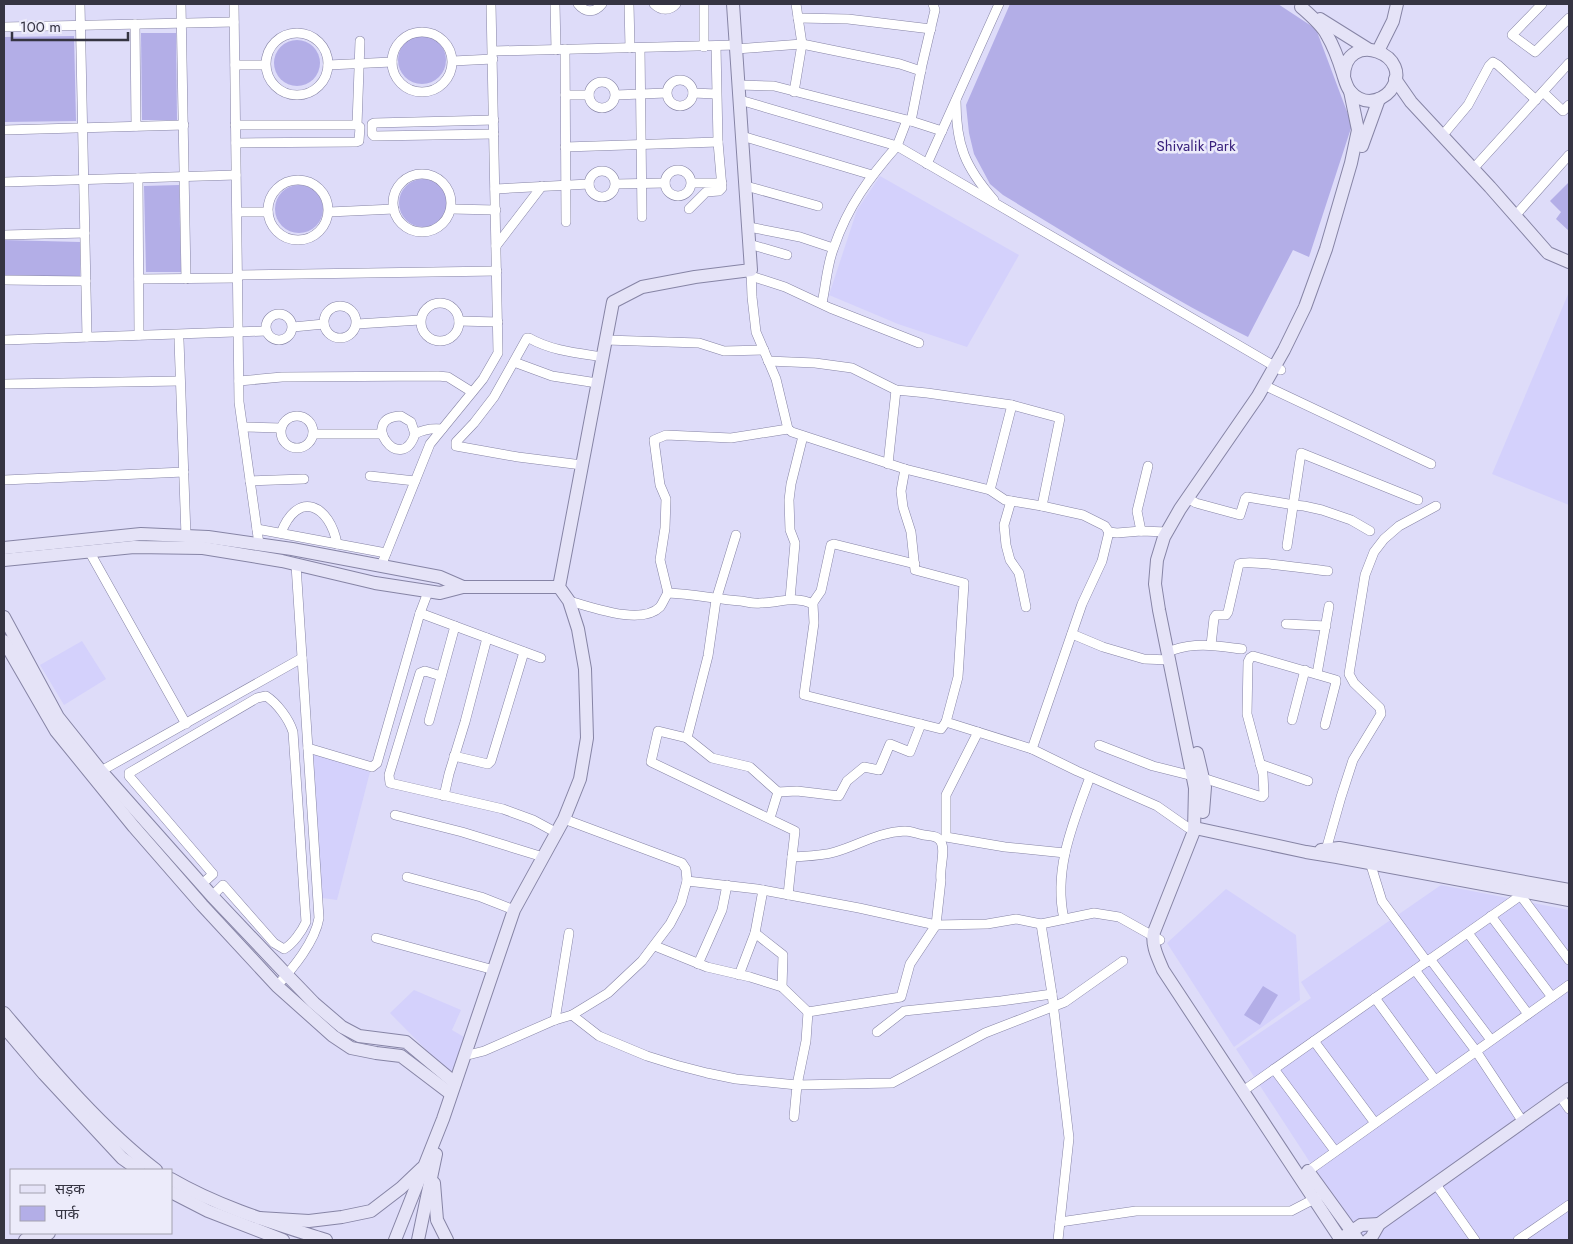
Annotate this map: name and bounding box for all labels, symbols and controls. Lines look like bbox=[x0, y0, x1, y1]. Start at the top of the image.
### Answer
scale bar bbox=[12, 10, 129, 42]
text: 100 m bbox=[20, 16, 61, 38]
park label: Shivalik Park bbox=[1157, 135, 1236, 157]
legend bbox=[10, 1169, 172, 1234]
text: सड़क bbox=[55, 1178, 85, 1200]
text: पार्क bbox=[55, 1203, 79, 1225]

